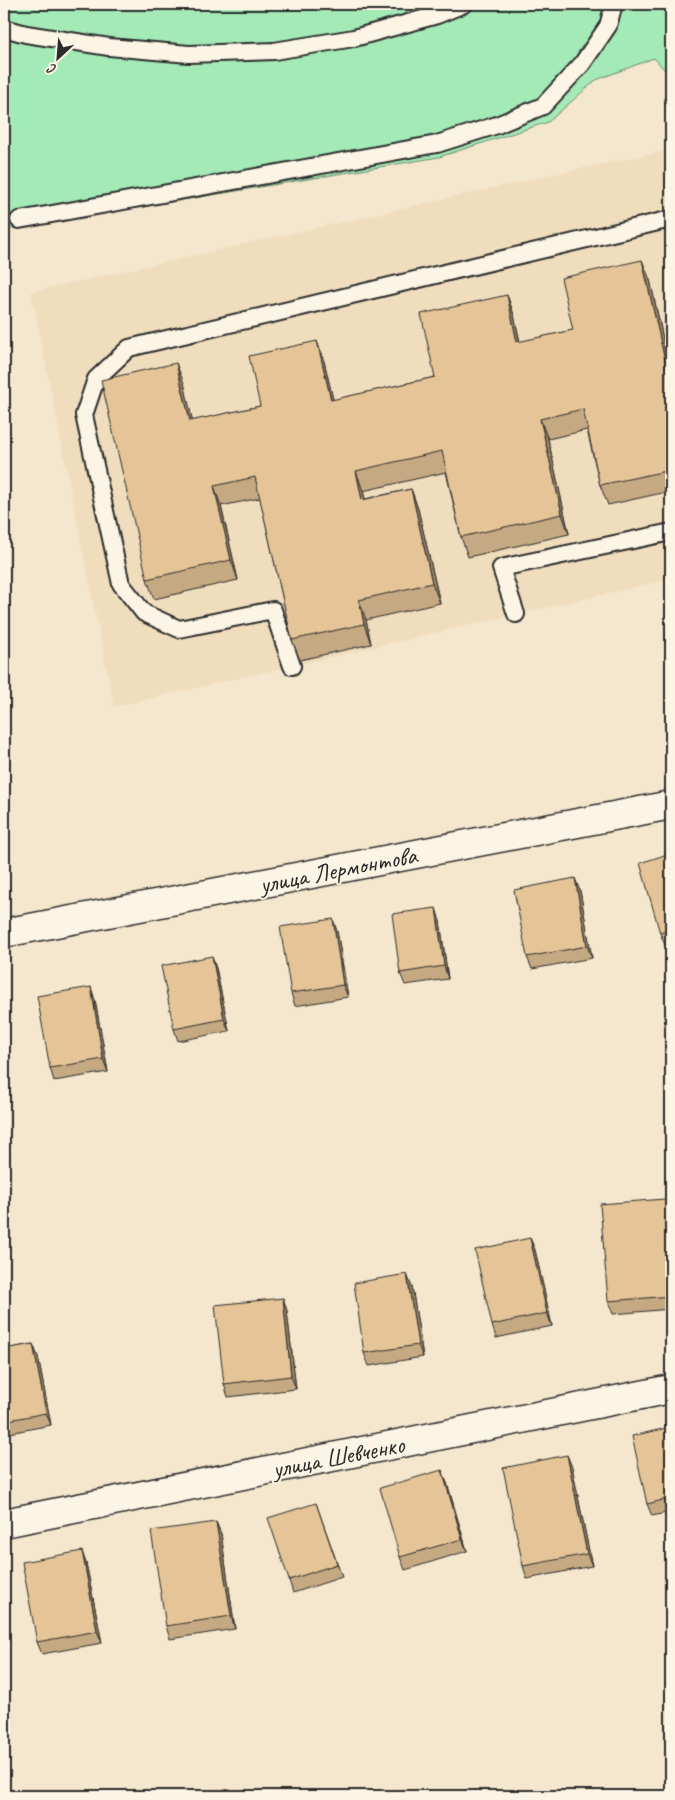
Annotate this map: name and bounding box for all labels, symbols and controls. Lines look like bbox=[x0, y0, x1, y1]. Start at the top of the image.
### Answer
north arrow bbox=[32, 32, 82, 82]
text: С bbox=[44, 59, 59, 78]
street label: улица Лермонтова bbox=[255, 839, 422, 901]
street label: улица Шевченко bbox=[268, 1428, 408, 1486]

